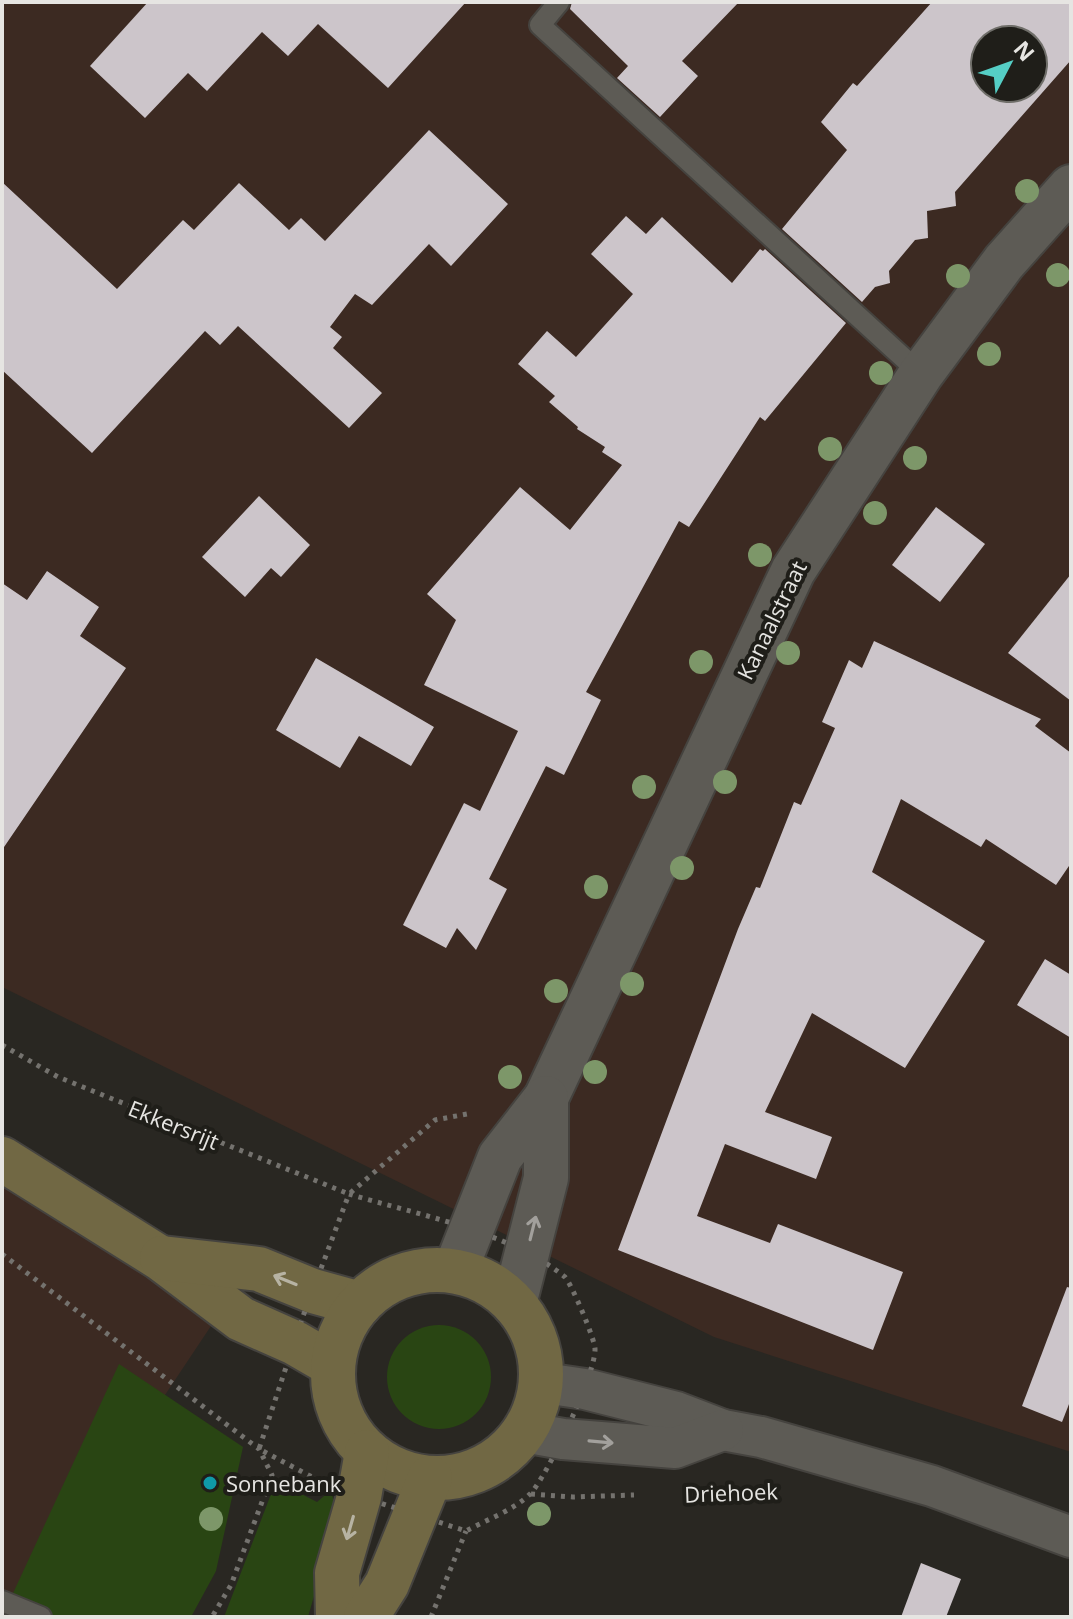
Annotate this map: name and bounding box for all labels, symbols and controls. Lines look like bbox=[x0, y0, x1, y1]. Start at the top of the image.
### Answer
north arrow bbox=[969, 24, 1049, 104]
text: N bbox=[1008, 34, 1042, 67]
street label: Kanaalstraat bbox=[729, 555, 813, 684]
street label: Ekkersrijt bbox=[124, 1092, 224, 1156]
one-way arrow bbox=[527, 1216, 542, 1241]
one-way arrow bbox=[273, 1272, 298, 1286]
one-way arrow bbox=[588, 1435, 614, 1450]
place label: Sonnebank bbox=[226, 1468, 342, 1498]
marker: Sonnebank bbox=[201, 1474, 219, 1492]
street label: Driehoek bbox=[684, 1475, 779, 1509]
one-way arrow bbox=[342, 1514, 357, 1540]

